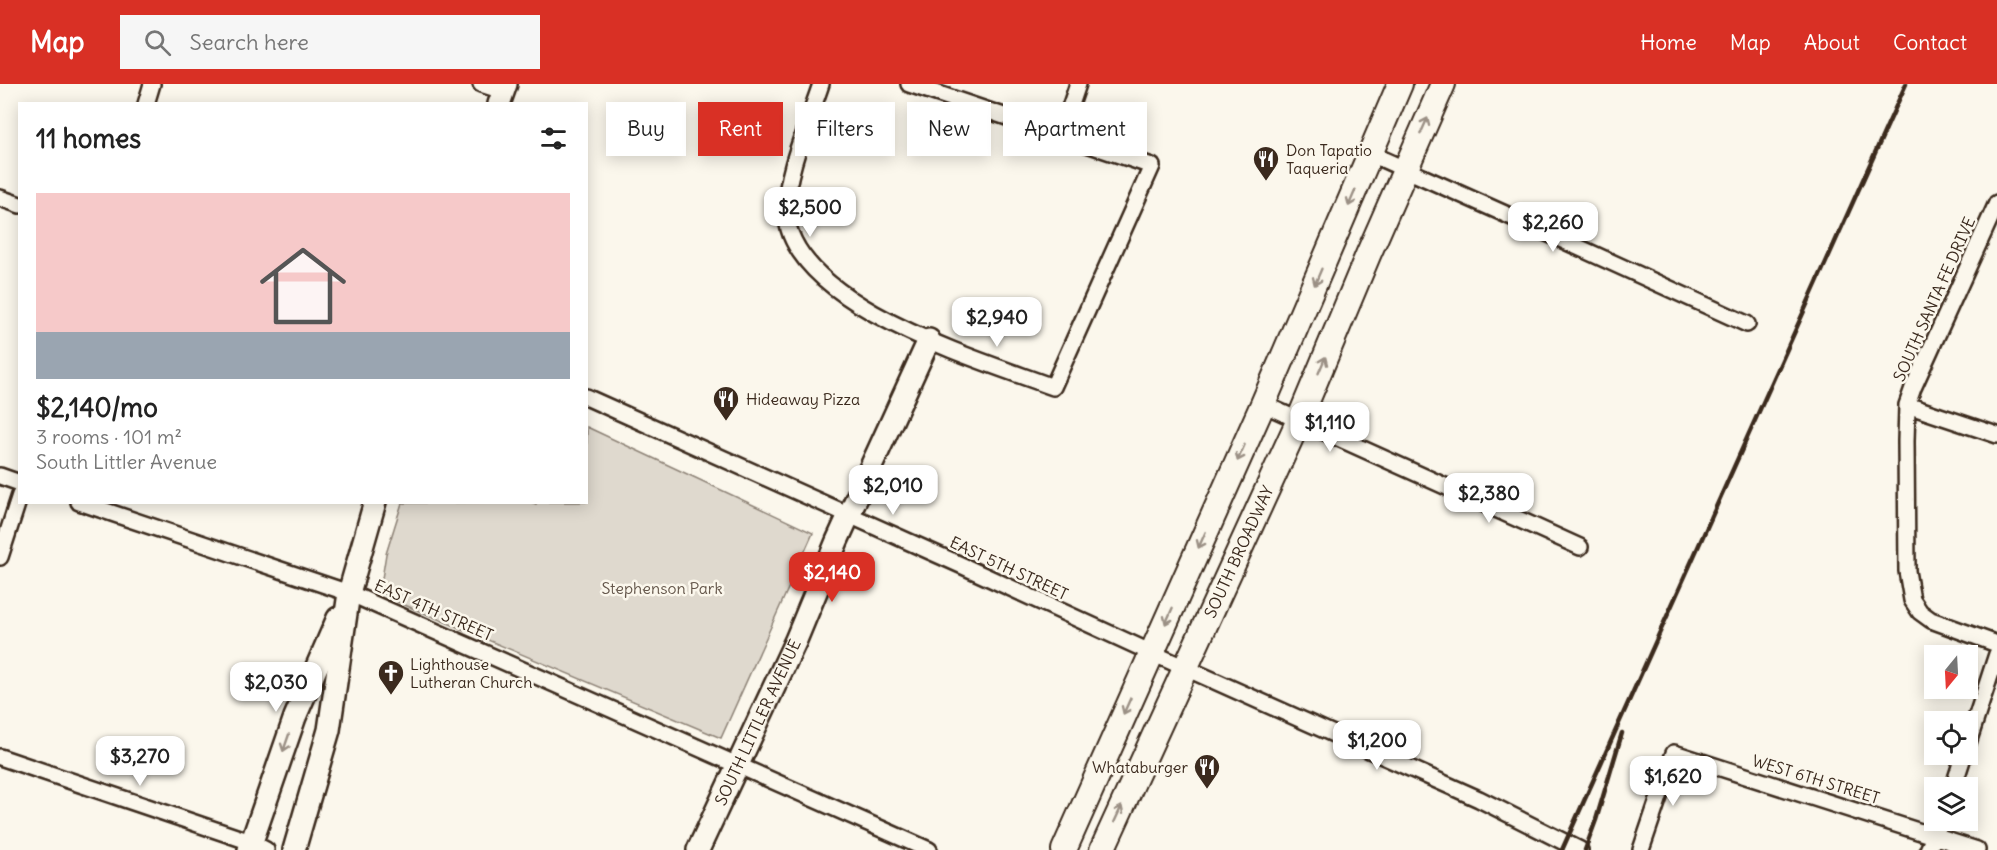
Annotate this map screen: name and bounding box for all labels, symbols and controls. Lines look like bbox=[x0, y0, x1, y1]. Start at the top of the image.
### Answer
search box bbox=[120, 15, 540, 69]
text: Map bbox=[30, 24, 84, 60]
icon: search bbox=[141, 26, 174, 59]
text: Search here bbox=[189, 28, 309, 56]
text: Home bbox=[1640, 29, 1697, 56]
text: Map bbox=[1730, 29, 1771, 56]
text: About bbox=[1804, 29, 1860, 56]
text: Contact bbox=[1893, 29, 1967, 56]
chip: Buy bbox=[606, 102, 686, 156]
chip: Rent bbox=[698, 102, 783, 156]
chip: Filters bbox=[795, 102, 895, 156]
chip: New bbox=[907, 102, 991, 156]
chip: Apartment bbox=[1003, 102, 1147, 156]
one-way arrow bbox=[1418, 118, 1430, 136]
text: 11 homes bbox=[36, 122, 141, 155]
icon: filters bbox=[537, 122, 570, 155]
place label: Don Tapatio Taqueria bbox=[1286, 140, 1372, 178]
restaurant icon: Don Tapatio Taqueria bbox=[1251, 144, 1281, 182]
pin: $2,500 bbox=[761, 187, 859, 238]
one-way arrow bbox=[1345, 189, 1357, 207]
text: $2,500 bbox=[778, 194, 842, 219]
pin: $2,260 bbox=[1504, 202, 1602, 253]
text: $2,260 bbox=[1522, 209, 1584, 234]
street label: SOUTH SANTA FE DRIVE bbox=[1889, 214, 1979, 384]
icon: home bbox=[249, 232, 357, 340]
one-way arrow bbox=[1311, 268, 1323, 286]
pin: $2,940 bbox=[948, 297, 1046, 348]
text: $2,940 bbox=[966, 304, 1028, 329]
one-way arrow bbox=[1317, 356, 1328, 375]
restaurant icon: Hideaway Pizza bbox=[711, 384, 741, 422]
place label: Hideaway Pizza bbox=[746, 389, 860, 409]
text: $2,140/mo bbox=[36, 391, 158, 424]
pin: $1,110 bbox=[1281, 402, 1379, 453]
text: $1,110 bbox=[1304, 409, 1356, 434]
text: 3 rooms · 101 m² bbox=[36, 424, 182, 449]
one-way arrow bbox=[1235, 443, 1246, 461]
text: South Littler Avenue bbox=[36, 449, 217, 474]
pin: $2,010 bbox=[844, 465, 942, 516]
text: $2,010 bbox=[863, 472, 923, 497]
pin: $2,380 bbox=[1440, 473, 1538, 524]
text: $2,380 bbox=[1458, 480, 1520, 505]
street label: SOUTH BROADWAY bbox=[1200, 482, 1278, 621]
one-way arrow bbox=[1196, 530, 1208, 548]
street label: EAST 5TH STREET bbox=[947, 532, 1071, 604]
pin: $2,140 bbox=[783, 552, 881, 603]
text: $2,140 bbox=[803, 559, 861, 584]
street label: EAST 4TH STREET bbox=[371, 575, 497, 645]
park label: Stephenson Park bbox=[601, 578, 723, 598]
one-way arrow bbox=[1162, 606, 1174, 624]
street label: SOUTH LITTLER AVENUE bbox=[710, 636, 805, 809]
north arrow bbox=[1924, 645, 1978, 699]
map controls bbox=[1924, 645, 1978, 831]
place label: Lighthouse Lutheran Church bbox=[410, 654, 532, 692]
church icon: Lighthouse Lutheran Church bbox=[376, 658, 406, 696]
pin: $2,030 bbox=[227, 662, 325, 713]
text: $2,030 bbox=[244, 669, 308, 694]
one-way arrow bbox=[1121, 697, 1133, 715]
button: locate bbox=[1924, 711, 1978, 765]
pin: $1,200 bbox=[1328, 720, 1426, 771]
text: $1,200 bbox=[1347, 727, 1407, 752]
one-way arrow bbox=[279, 734, 290, 752]
pin: $3,270 bbox=[91, 736, 189, 787]
text: $3,270 bbox=[110, 743, 170, 768]
street label: WEST 6TH STREET bbox=[1750, 750, 1882, 808]
restaurant icon: Whataburger bbox=[1192, 752, 1222, 790]
pin: $1,620 bbox=[1624, 756, 1722, 807]
place label: Whataburger bbox=[1092, 757, 1188, 777]
text: $1,620 bbox=[1644, 763, 1702, 788]
button: layers bbox=[1924, 777, 1978, 831]
one-way arrow bbox=[1112, 806, 1124, 824]

